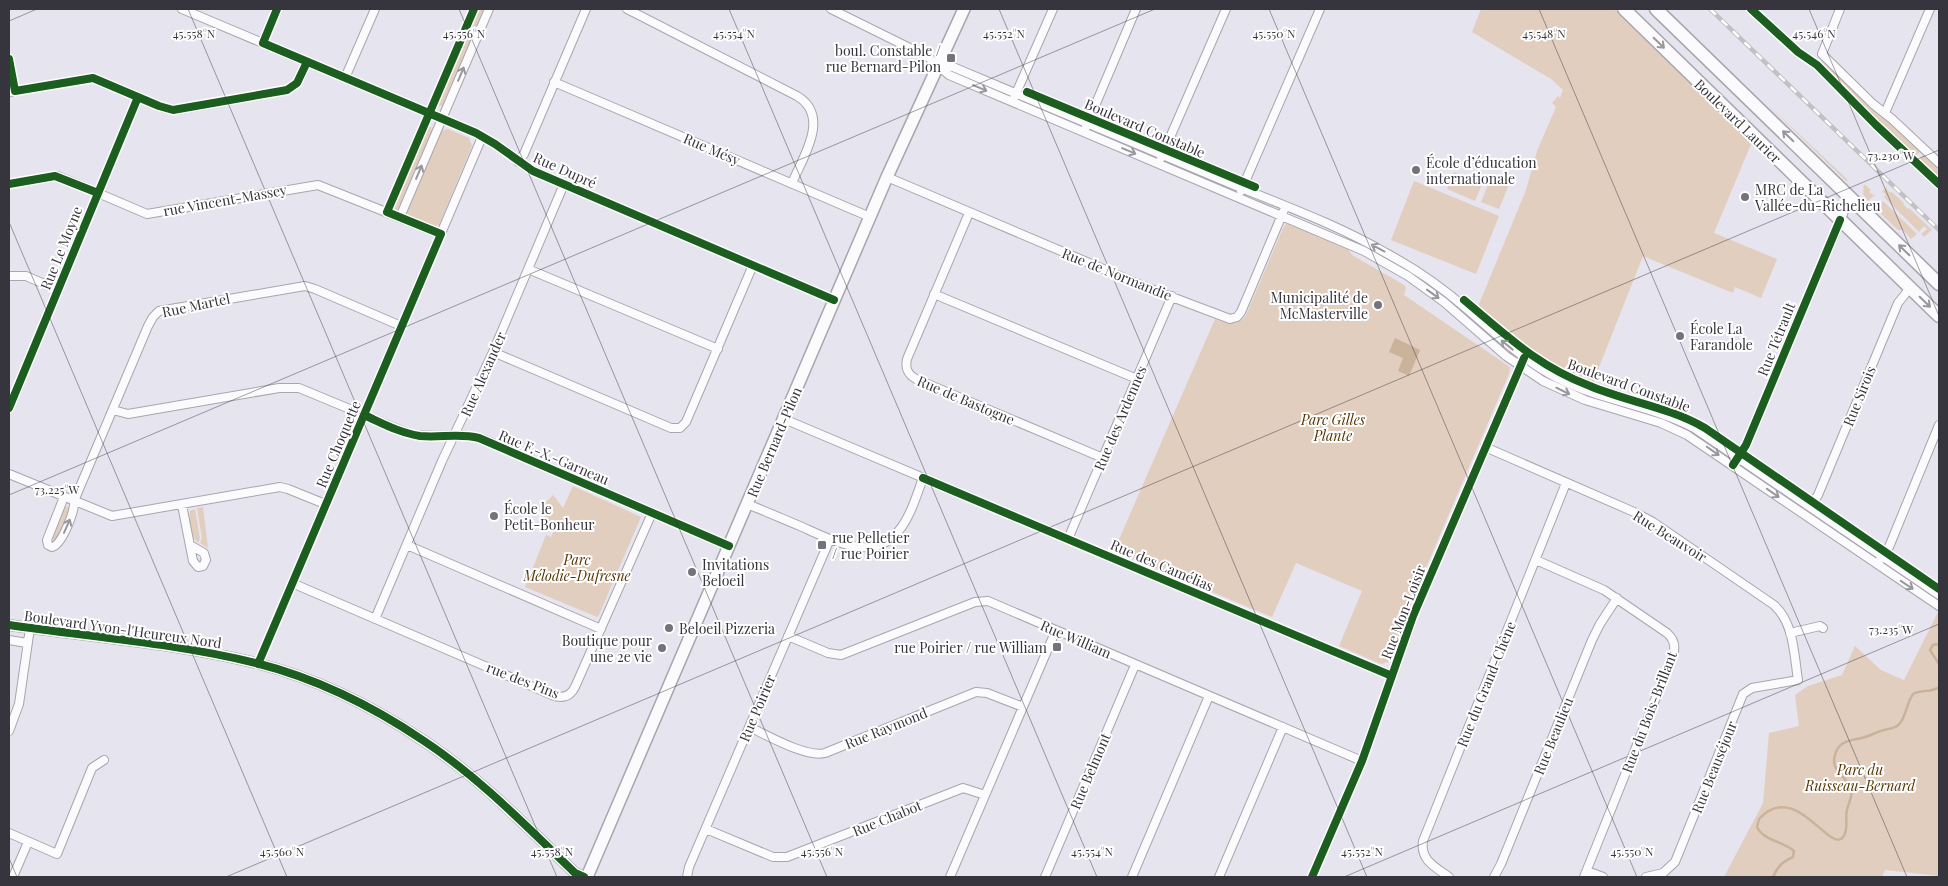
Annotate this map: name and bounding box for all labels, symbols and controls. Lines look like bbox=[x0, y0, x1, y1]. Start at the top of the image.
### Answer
text: 45.558°N bbox=[173, 25, 216, 41]
text: 45.556°N bbox=[443, 25, 486, 41]
text: 45.554°N bbox=[713, 25, 756, 41]
text: 45.552°N bbox=[983, 25, 1025, 41]
text: 45.550°N bbox=[1252, 25, 1296, 41]
text: 45.548°N bbox=[1522, 25, 1566, 41]
text: 45.546°N bbox=[1792, 25, 1836, 41]
one-way arrow bbox=[1652, 37, 1665, 49]
place label: boul. Constable / rue Bernard-Pilon bbox=[826, 41, 942, 76]
marker: boul. Constable / rue Bernard-Pilon bbox=[945, 52, 957, 64]
one-way arrow bbox=[456, 67, 466, 82]
street label: Boulevard Laurier bbox=[1690, 75, 1786, 168]
one-way arrow bbox=[972, 85, 987, 94]
street label: Boulevard Constable bbox=[1082, 94, 1208, 162]
street label: Rue Mésy bbox=[681, 129, 743, 169]
one-way arrow bbox=[1782, 130, 1794, 142]
one-way arrow bbox=[1121, 147, 1136, 157]
text: 73.230°W bbox=[1868, 147, 1914, 163]
street label: Rue Dupré bbox=[530, 148, 600, 192]
place label: École d’éducation internationale bbox=[1426, 153, 1537, 188]
marker: École d’éducation internationale bbox=[1410, 164, 1422, 176]
one-way arrow bbox=[414, 165, 424, 180]
street label: rue Vincent-Massey bbox=[162, 180, 288, 220]
place label: MRC de La Vallée-du-Richelieu bbox=[1754, 180, 1881, 215]
marker: MRC de La Vallée-du-Richelieu bbox=[1739, 191, 1751, 203]
street label: Rue Le Moyne bbox=[36, 203, 86, 293]
street label: Rue de Normandie bbox=[1059, 243, 1175, 305]
one-way arrow bbox=[1371, 243, 1386, 252]
one-way arrow bbox=[1898, 244, 1910, 256]
place label: Municipalité de McMasterville bbox=[1271, 288, 1368, 323]
street label: Rue Martel bbox=[160, 289, 232, 321]
one-way arrow bbox=[1426, 289, 1439, 300]
one-way arrow bbox=[1919, 296, 1932, 308]
street label: Rue Tétrault bbox=[1753, 298, 1800, 379]
marker: Municipalité de McMasterville bbox=[1372, 299, 1384, 311]
place label: École La Farandole bbox=[1690, 319, 1753, 354]
street label: Rue Alexander bbox=[456, 328, 510, 419]
marker: École La Farandole bbox=[1674, 330, 1686, 342]
one-way arrow bbox=[1501, 340, 1514, 351]
street label: Boulevard Constable bbox=[1565, 354, 1693, 416]
street label: Rue des Ardennes bbox=[1089, 363, 1151, 473]
street label: Rue Sirois bbox=[1838, 363, 1880, 429]
street label: Rue de Bastogne bbox=[914, 371, 1018, 429]
street label: Rue Bernard-Pilon bbox=[742, 383, 806, 500]
one-way arrow bbox=[1555, 386, 1570, 396]
street label: Rue Choquette bbox=[311, 398, 365, 490]
park label: Parc Gilles Plante bbox=[1300, 410, 1366, 445]
street label: Rue F.-X.-Garneau bbox=[496, 425, 612, 489]
one-way arrow bbox=[1706, 446, 1720, 456]
text: 73.225°W bbox=[35, 481, 79, 497]
one-way arrow bbox=[1766, 488, 1780, 498]
place label: École le Petit-Bonheur bbox=[504, 499, 595, 534]
street label: Rue Beauvoir bbox=[1630, 506, 1711, 567]
marker: École le Petit-Bonheur bbox=[488, 510, 500, 522]
one-way arrow bbox=[62, 519, 72, 534]
place label: rue Pelletier / rue Poirier bbox=[832, 528, 910, 563]
street label: Rue des Camélias bbox=[1108, 535, 1216, 595]
marker: rue Pelletier / rue Poirier bbox=[816, 539, 828, 551]
park label: Parc Mélodie-Dufresne bbox=[522, 550, 631, 585]
place label: Invitations Beloeil bbox=[702, 555, 769, 590]
street label: Rue Mon-Loisir bbox=[1376, 562, 1430, 662]
marker: Invitations Beloeil bbox=[686, 566, 698, 578]
one-way arrow bbox=[1900, 579, 1914, 590]
street label: Boulevard Yvon-l'Heureux Nord bbox=[23, 606, 223, 652]
street label: Rue William bbox=[1038, 616, 1115, 663]
street label: Rue du Grand-Chêne bbox=[1452, 618, 1520, 750]
place label: Beloeil Pizzeria bbox=[679, 619, 775, 638]
text: 73.235°W bbox=[1869, 621, 1913, 637]
marker: Beloeil Pizzeria bbox=[663, 622, 675, 634]
place label: Boutique pour une 2e vie bbox=[562, 631, 653, 666]
place label: rue Poirier / rue William bbox=[894, 638, 1048, 657]
marker: rue Poirier / rue William bbox=[1051, 641, 1063, 653]
marker: Boutique pour une 2e vie bbox=[656, 642, 668, 654]
street label: Rue du Bois-Brillant bbox=[1617, 648, 1681, 775]
street label: rue des Pins bbox=[484, 657, 562, 703]
street label: Rue Poirier bbox=[734, 671, 780, 744]
street label: Rue Beaulieu bbox=[1529, 694, 1577, 778]
street label: Rue Raymond bbox=[842, 703, 930, 753]
street label: Rue Beauséjour bbox=[1687, 717, 1741, 816]
street label: Rue Belmont bbox=[1065, 729, 1115, 812]
park label: Parc du Ruisseau-Bernard bbox=[1804, 760, 1915, 795]
street label: Rue Chabot bbox=[850, 795, 925, 841]
text: 45.560°N bbox=[260, 843, 305, 859]
text: 45.558°N bbox=[531, 843, 574, 859]
text: 45.556°N bbox=[801, 843, 844, 859]
text: 45.554°N bbox=[1071, 843, 1114, 859]
text: 45.552°N bbox=[1341, 843, 1383, 859]
text: 45.550°N bbox=[1610, 843, 1654, 859]

